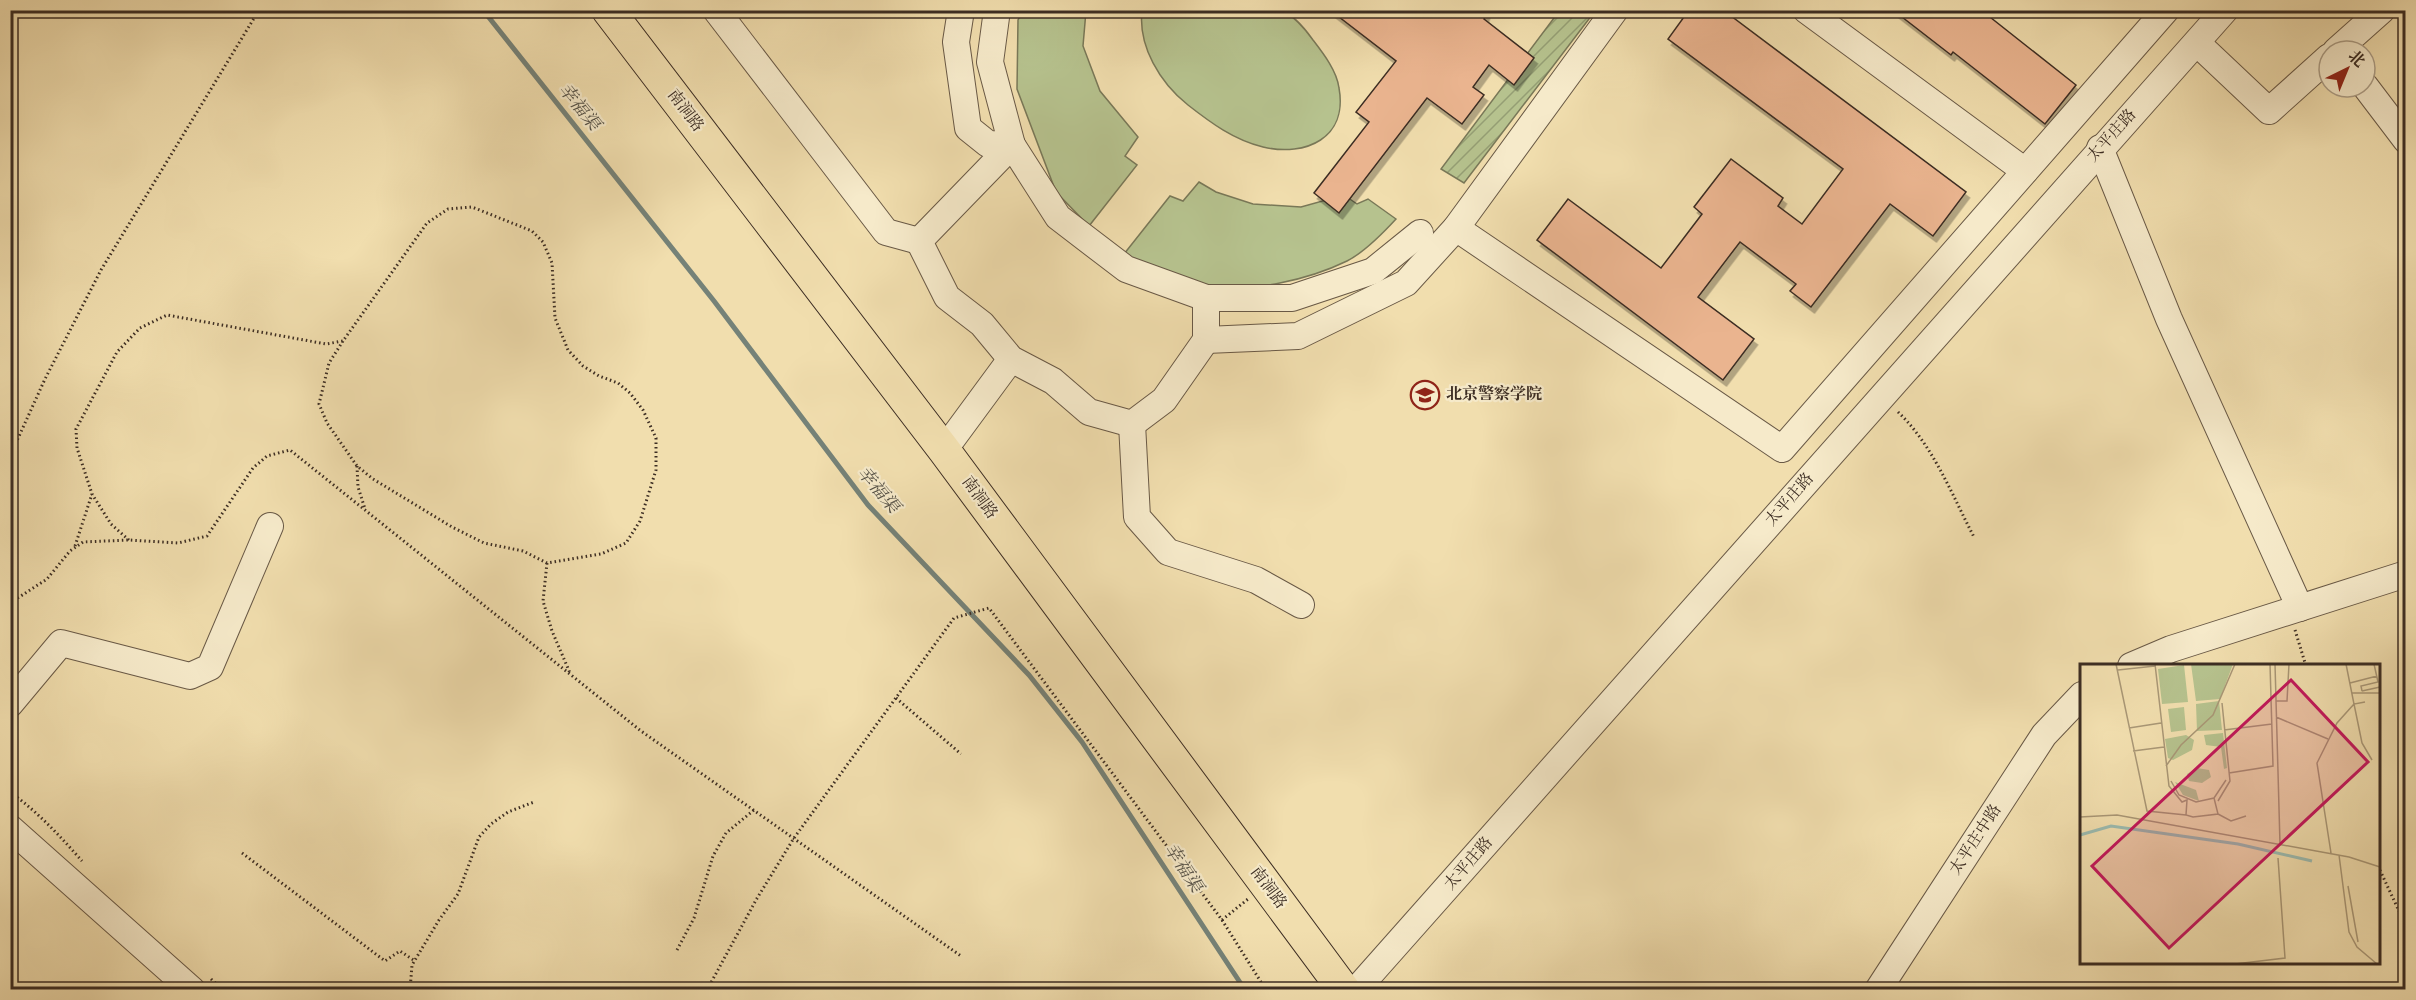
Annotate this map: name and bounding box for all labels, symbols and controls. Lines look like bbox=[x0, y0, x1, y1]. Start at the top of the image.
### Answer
north arrow bbox=[2317, 39, 2377, 99]
text: 北 bbox=[2345, 47, 2369, 71]
water label: 幸福渠 bbox=[555, 79, 606, 136]
street label: 南涧路 bbox=[664, 86, 707, 135]
street label: 太平庄路 bbox=[2083, 106, 2139, 165]
school or university icon: 北京警察学院 bbox=[1409, 379, 1441, 411]
place label: 北京警察学院 bbox=[1446, 384, 1542, 403]
water label: 幸福渠 bbox=[854, 462, 906, 519]
street label: 太平庄路 bbox=[1761, 469, 1817, 529]
street label: 南涧路 bbox=[958, 473, 1001, 522]
inset map bbox=[2080, 664, 2380, 964]
street label: 太平庄中路 bbox=[1946, 801, 2004, 878]
street label: 太平庄路 bbox=[1440, 833, 1496, 893]
water label: 幸福渠 bbox=[1161, 839, 1209, 898]
street label: 南涧路 bbox=[1247, 863, 1290, 912]

